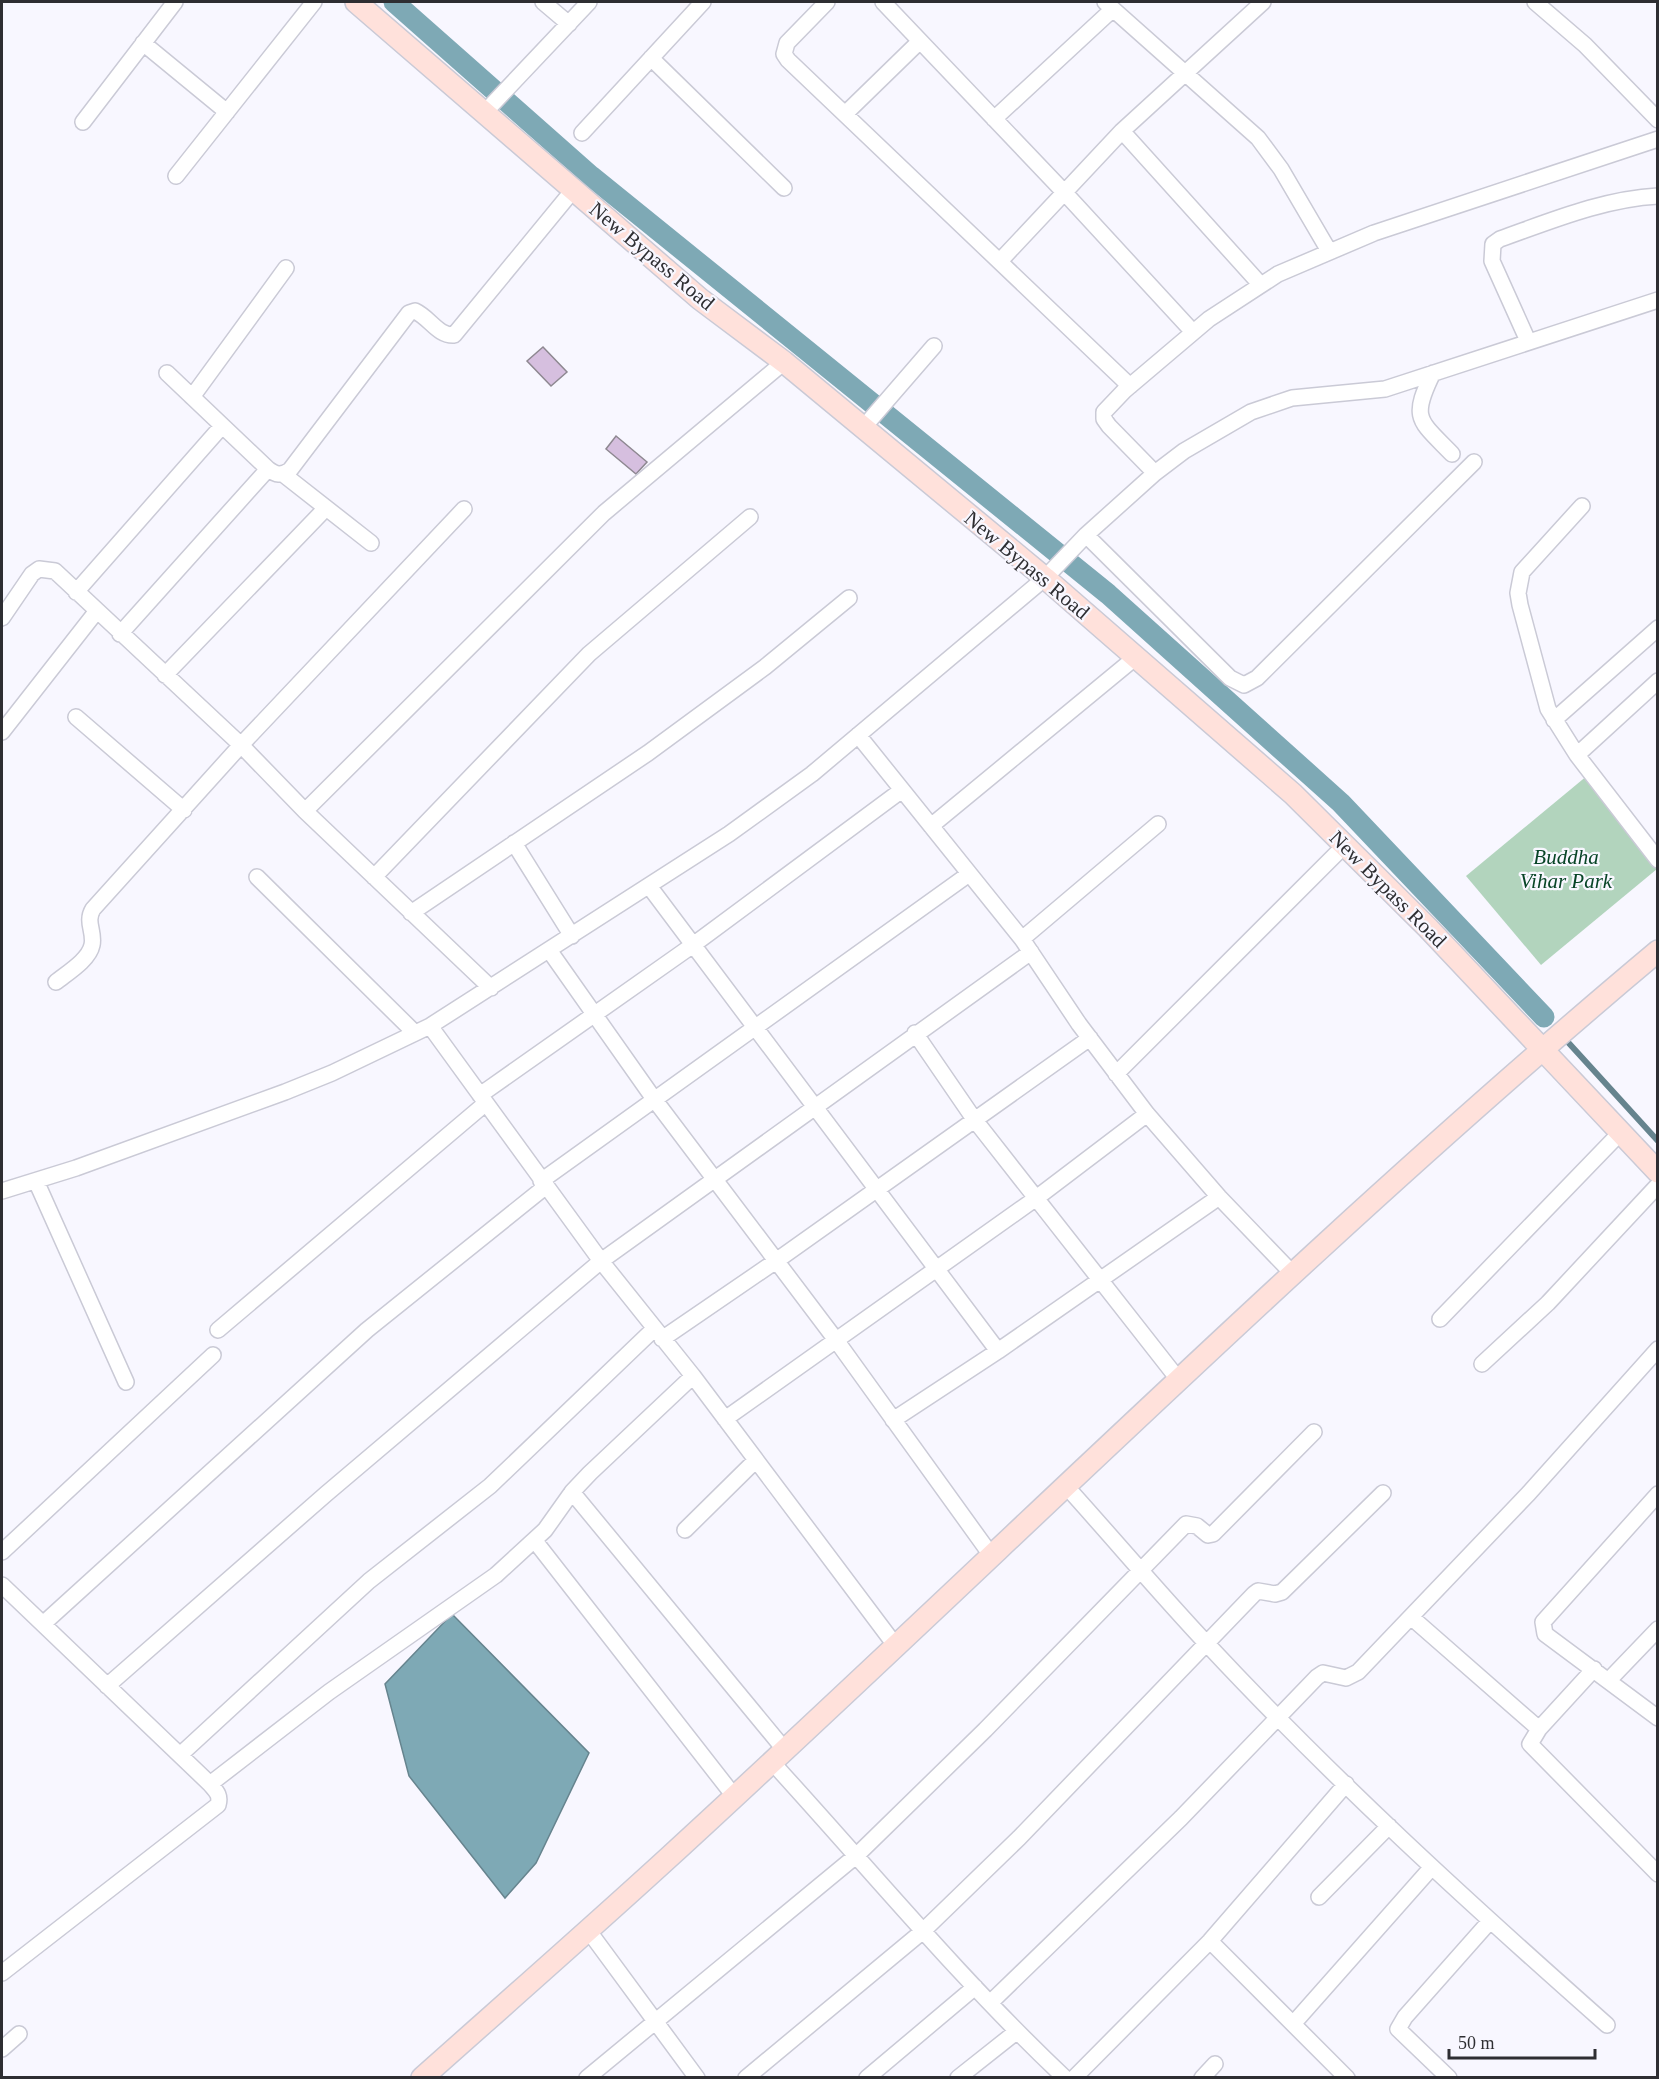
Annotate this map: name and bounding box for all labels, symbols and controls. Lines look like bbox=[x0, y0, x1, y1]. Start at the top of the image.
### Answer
street label: New Bypass Road bbox=[585, 197, 720, 315]
street label: New Bypass Road bbox=[960, 506, 1095, 624]
street label: New Bypass Road bbox=[1325, 826, 1452, 953]
park label: Buddha Vihar Park bbox=[1520, 845, 1613, 893]
scale bar bbox=[1449, 2022, 1594, 2060]
text: 50 m bbox=[1458, 2033, 1495, 2053]

